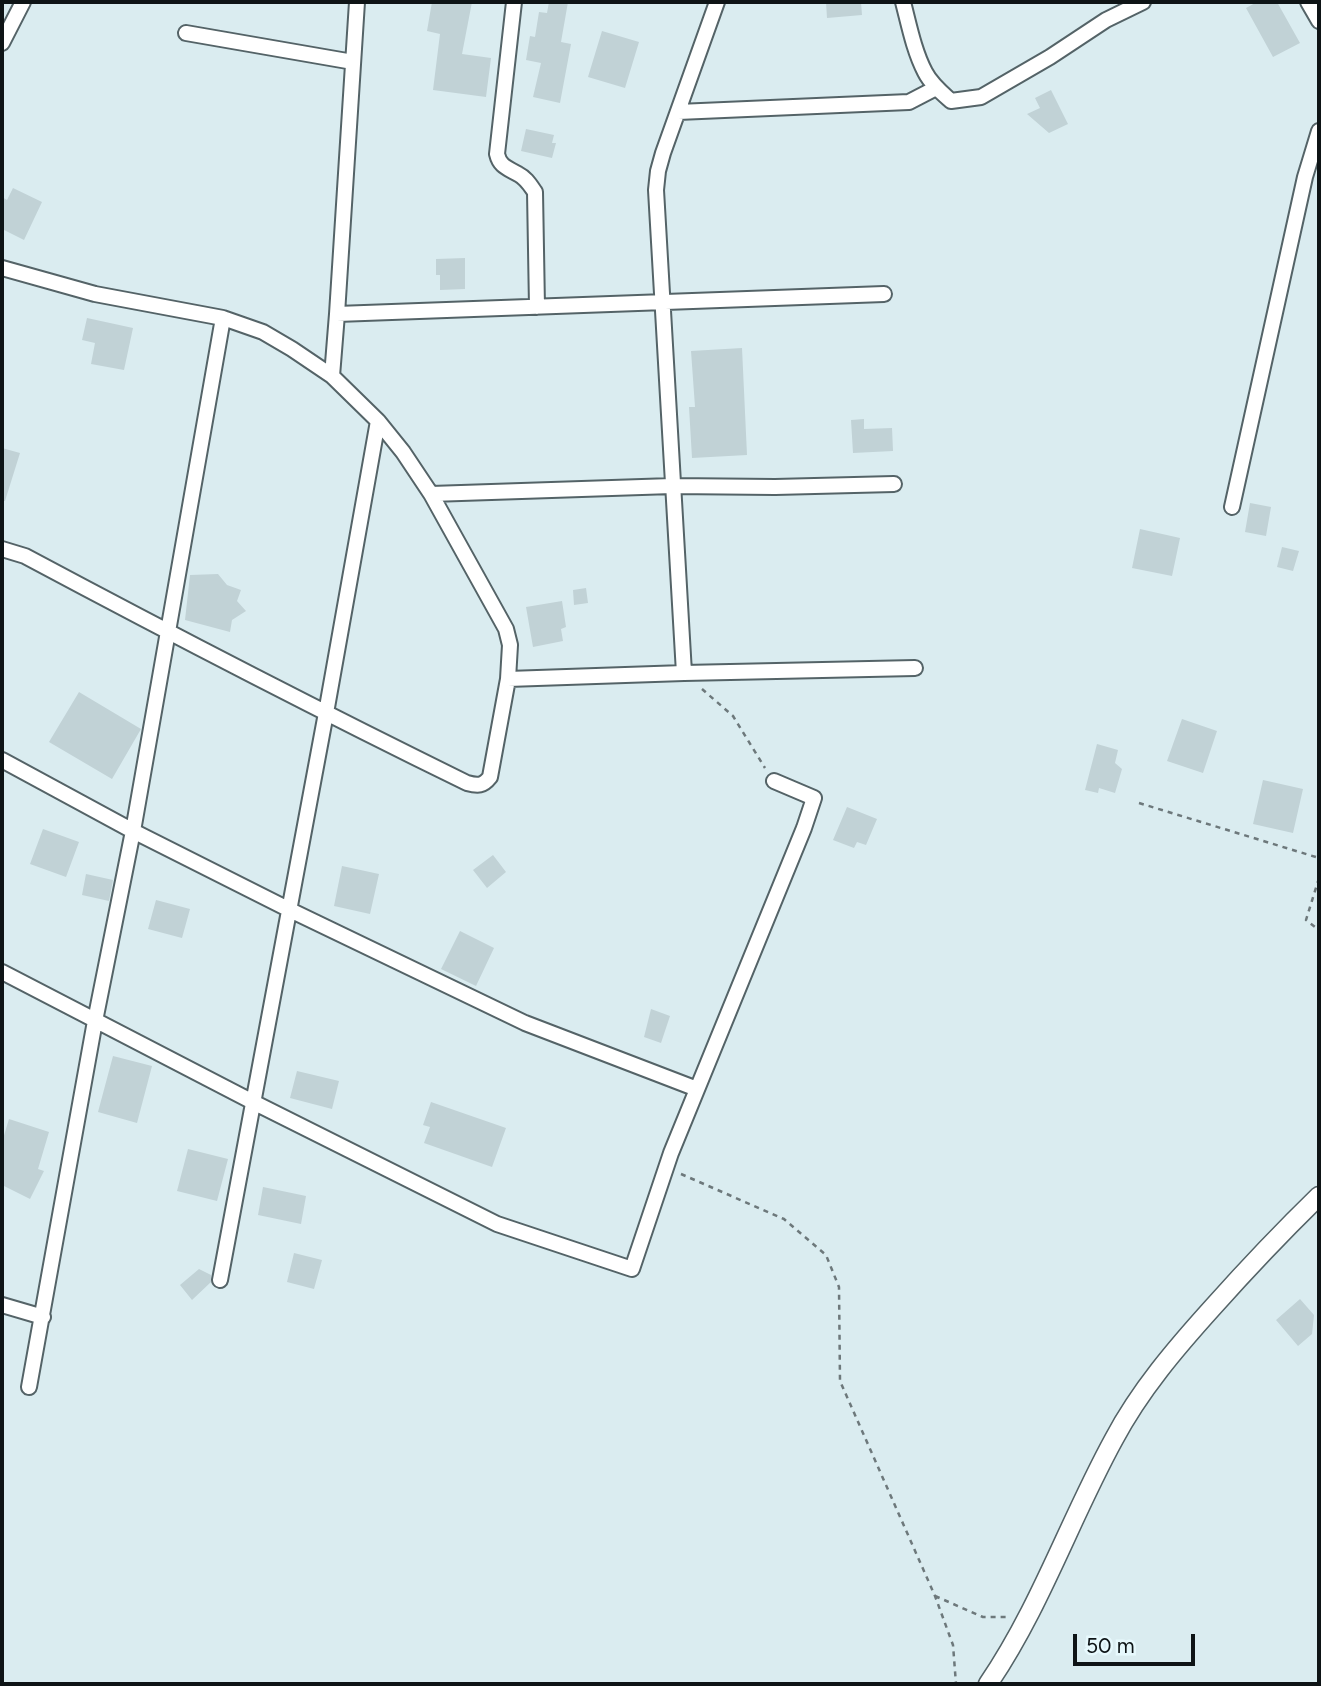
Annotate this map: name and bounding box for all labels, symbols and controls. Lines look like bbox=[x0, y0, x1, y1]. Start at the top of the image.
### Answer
scale bar bbox=[1076, 1620, 1198, 1664]
text: 50 m bbox=[1086, 1633, 1135, 1658]

